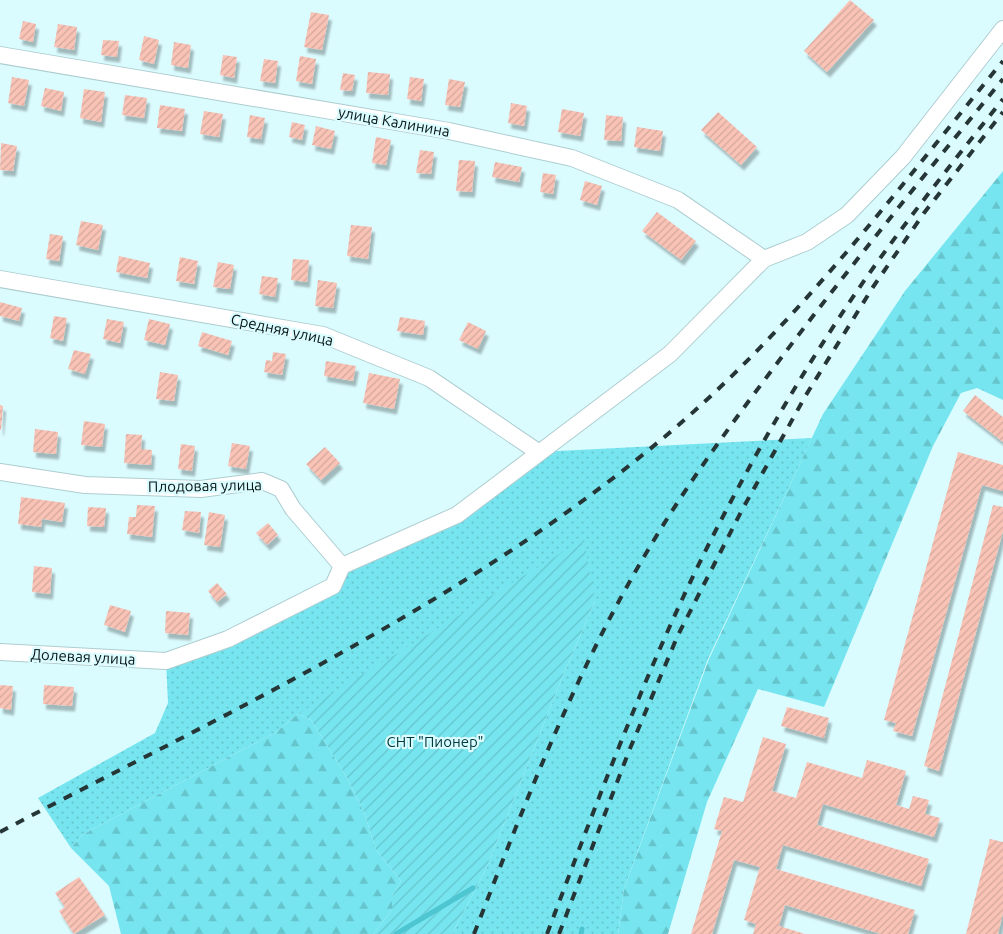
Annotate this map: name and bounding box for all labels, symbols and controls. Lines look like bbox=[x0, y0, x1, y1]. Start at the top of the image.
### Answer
street label: улица Калинина bbox=[337, 103, 451, 140]
street label: Средняя улица bbox=[229, 310, 335, 349]
street label: Плодовая улица bbox=[148, 476, 262, 495]
street label: Долевая улица bbox=[30, 645, 136, 668]
park label: СНТ "Пионер" bbox=[387, 733, 483, 750]

